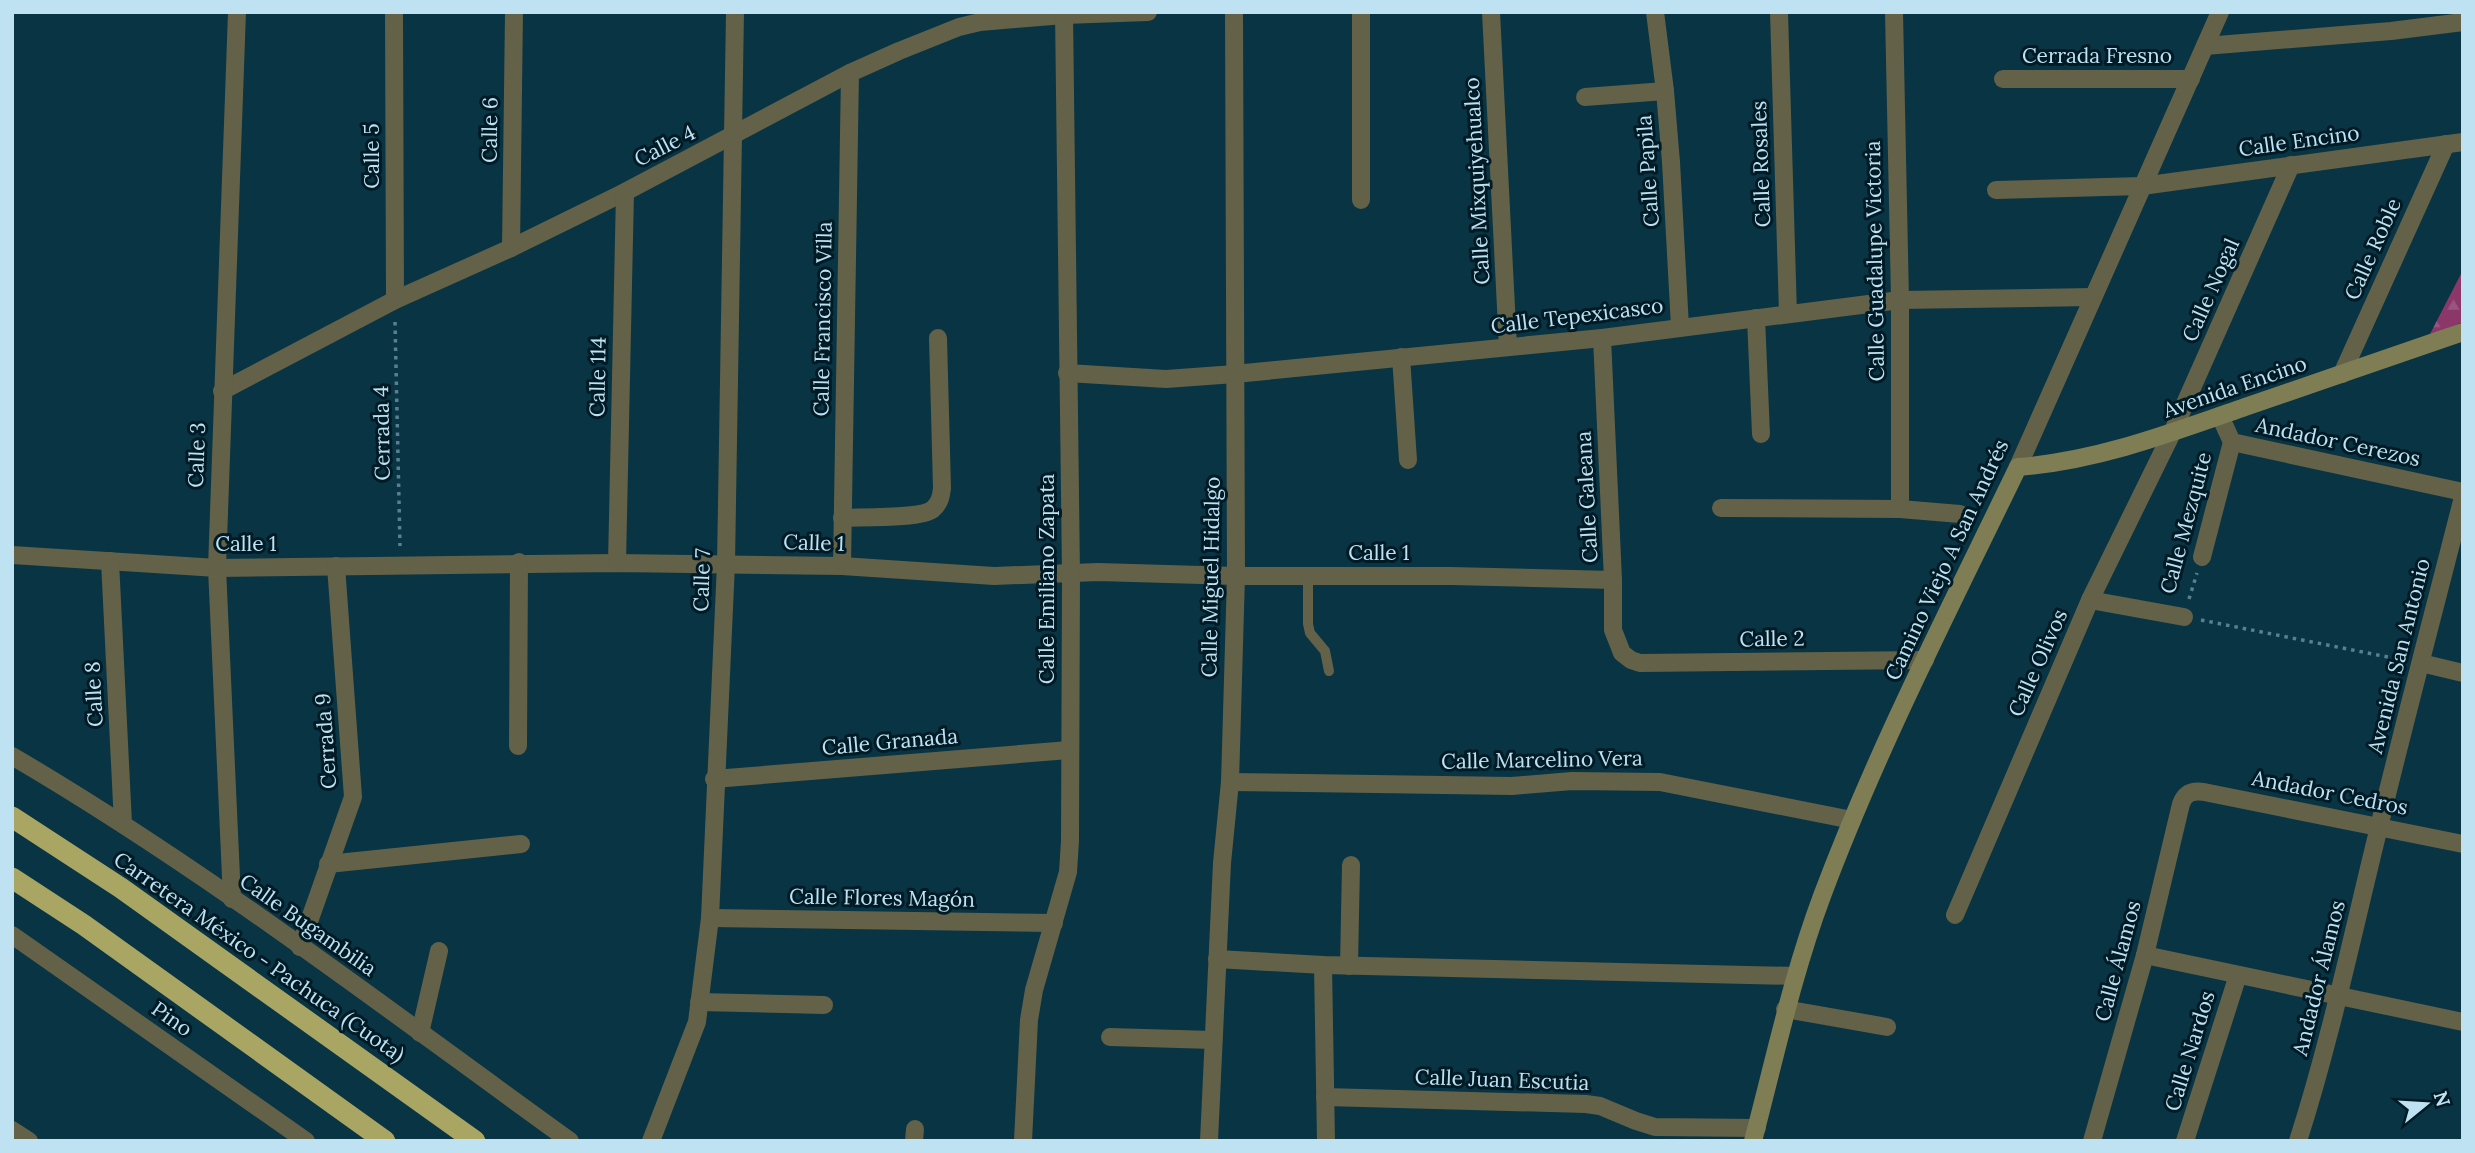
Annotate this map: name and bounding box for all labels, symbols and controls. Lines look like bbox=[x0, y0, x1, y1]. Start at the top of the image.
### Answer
street label: Cerrada Fresno bbox=[2022, 42, 2172, 69]
street label: Calle Mixquiyehualco bbox=[1458, 77, 1495, 285]
street label: Calle 6 bbox=[475, 97, 504, 163]
street label: Calle Rosales bbox=[1745, 100, 1776, 228]
street label: Calle Papila bbox=[1630, 114, 1665, 228]
street label: Calle 4 bbox=[630, 119, 700, 172]
street label: Calle Encino bbox=[2237, 119, 2361, 162]
street label: Calle 5 bbox=[358, 123, 385, 189]
street label: Calle Guadalupe Victoria bbox=[1859, 140, 1890, 382]
street label: Calle Roble bbox=[2338, 194, 2407, 304]
street label: Calle Francisco Villa bbox=[807, 221, 838, 417]
street label: Calle Nogal bbox=[2176, 234, 2245, 346]
street label: Calle Tepexicasco bbox=[1489, 292, 1665, 339]
street label: Calle 114 bbox=[583, 337, 612, 417]
street label: Avenida Encino bbox=[2159, 349, 2310, 424]
street label: Cerrada 4 bbox=[367, 385, 396, 481]
street label: Andador Cerezos bbox=[2252, 411, 2423, 472]
street label: Calle 3 bbox=[182, 422, 211, 488]
street label: Calle Galeana bbox=[1570, 430, 1603, 564]
street label: Camino Viejo A San Andrés bbox=[1879, 435, 2014, 685]
street label: Calle Mezquite bbox=[2154, 449, 2217, 597]
street label: Calle Emiliano Zapata bbox=[1033, 474, 1060, 684]
street label: Calle Miguel Hidalgo bbox=[1195, 476, 1226, 678]
street label: Calle 1 bbox=[783, 528, 845, 557]
street label: Calle 1 bbox=[215, 530, 277, 557]
street label: Calle 1 bbox=[1348, 539, 1410, 566]
street label: Calle 7 bbox=[687, 547, 716, 612]
street label: Avenida San Antonio bbox=[2361, 555, 2436, 757]
street label: Calle Olivos bbox=[2002, 605, 2073, 721]
street label: Calle 2 bbox=[1739, 624, 1805, 653]
street label: Calle 8 bbox=[78, 661, 109, 728]
street label: Cerrada 9 bbox=[309, 692, 342, 790]
street label: Calle Granada bbox=[821, 722, 959, 761]
street label: Calle Marcelino Vera bbox=[1441, 744, 1643, 775]
street label: Andador Cedros bbox=[2249, 764, 2410, 821]
street label: Carretera México - Pachuca (Cuota) bbox=[109, 845, 410, 1068]
street label: Calle Bugambilia bbox=[235, 867, 382, 982]
street label: Calle Flores Magón bbox=[789, 882, 975, 913]
street label: Calle Álamos bbox=[2088, 897, 2147, 1024]
street label: Andador Álamos bbox=[2286, 897, 2351, 1059]
street label: Calle Nardos bbox=[2158, 988, 2221, 1114]
street label: Pino bbox=[147, 995, 198, 1042]
street label: Calle Juan Escutia bbox=[1414, 1063, 1590, 1096]
north arrow bbox=[2391, 1069, 2461, 1139]
text: N bbox=[2428, 1088, 2456, 1110]

